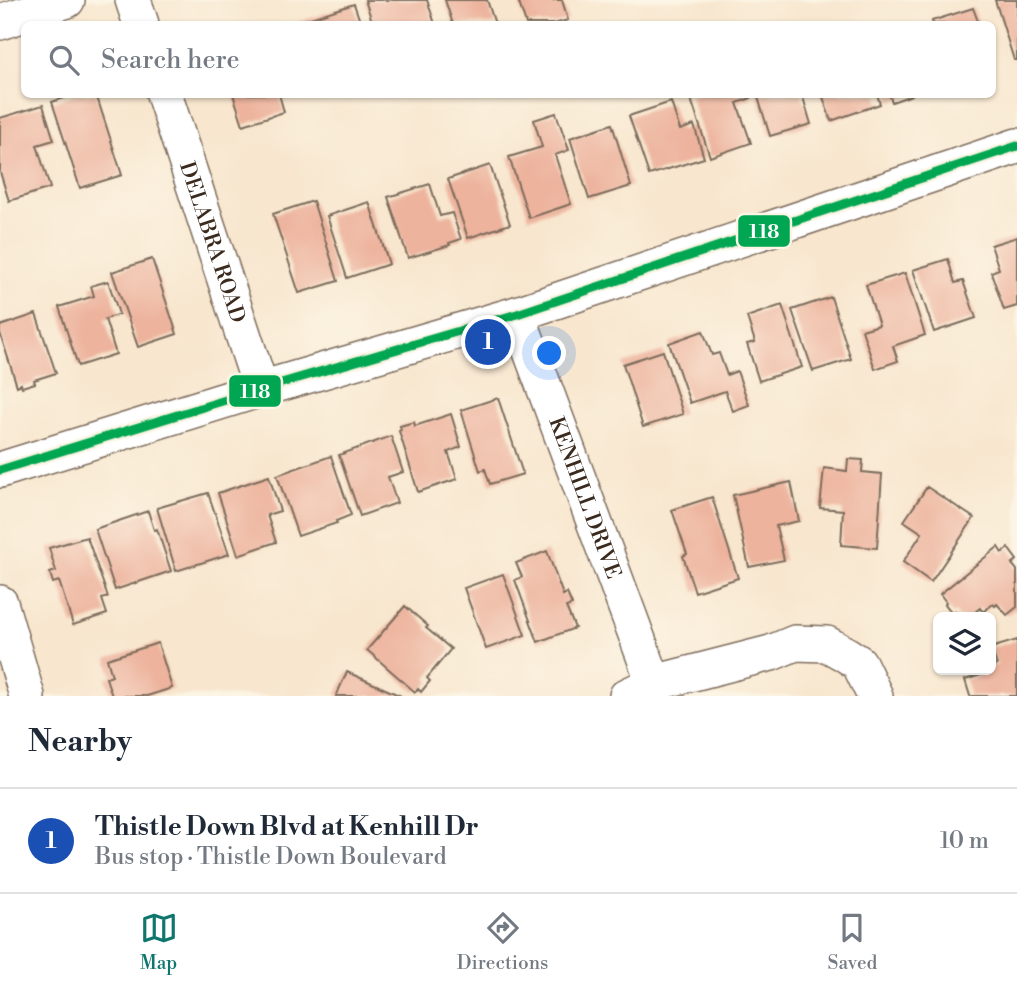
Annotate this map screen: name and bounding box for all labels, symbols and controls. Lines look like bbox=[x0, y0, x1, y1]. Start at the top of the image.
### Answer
search box bbox=[21, 21, 996, 98]
icon: search bbox=[45, 41, 83, 79]
text: Search here bbox=[101, 44, 240, 76]
street label: DELABRA ROAD bbox=[173, 159, 250, 326]
line badge: 118 bbox=[737, 214, 791, 248]
text: 118 bbox=[749, 220, 779, 244]
pin: 1 bbox=[465, 316, 511, 368]
your location bbox=[532, 336, 566, 370]
line badge: 118 bbox=[228, 374, 282, 408]
text: 118 bbox=[240, 380, 270, 404]
street label: KENHILL DRIVE bbox=[542, 414, 626, 583]
map controls bbox=[933, 612, 996, 675]
button: layers bbox=[933, 612, 996, 675]
text: Nearby bbox=[28, 723, 132, 761]
text: Thistle Down Blvd at Kenhill Dr bbox=[95, 811, 479, 843]
text: 1 bbox=[45, 827, 57, 855]
text: 10 m bbox=[940, 827, 989, 855]
text: Bus stop · Thistle Down Boulevard bbox=[95, 843, 447, 871]
tab: Map bbox=[140, 909, 178, 975]
tab: Directions bbox=[457, 909, 548, 975]
tab: Saved bbox=[828, 909, 877, 975]

